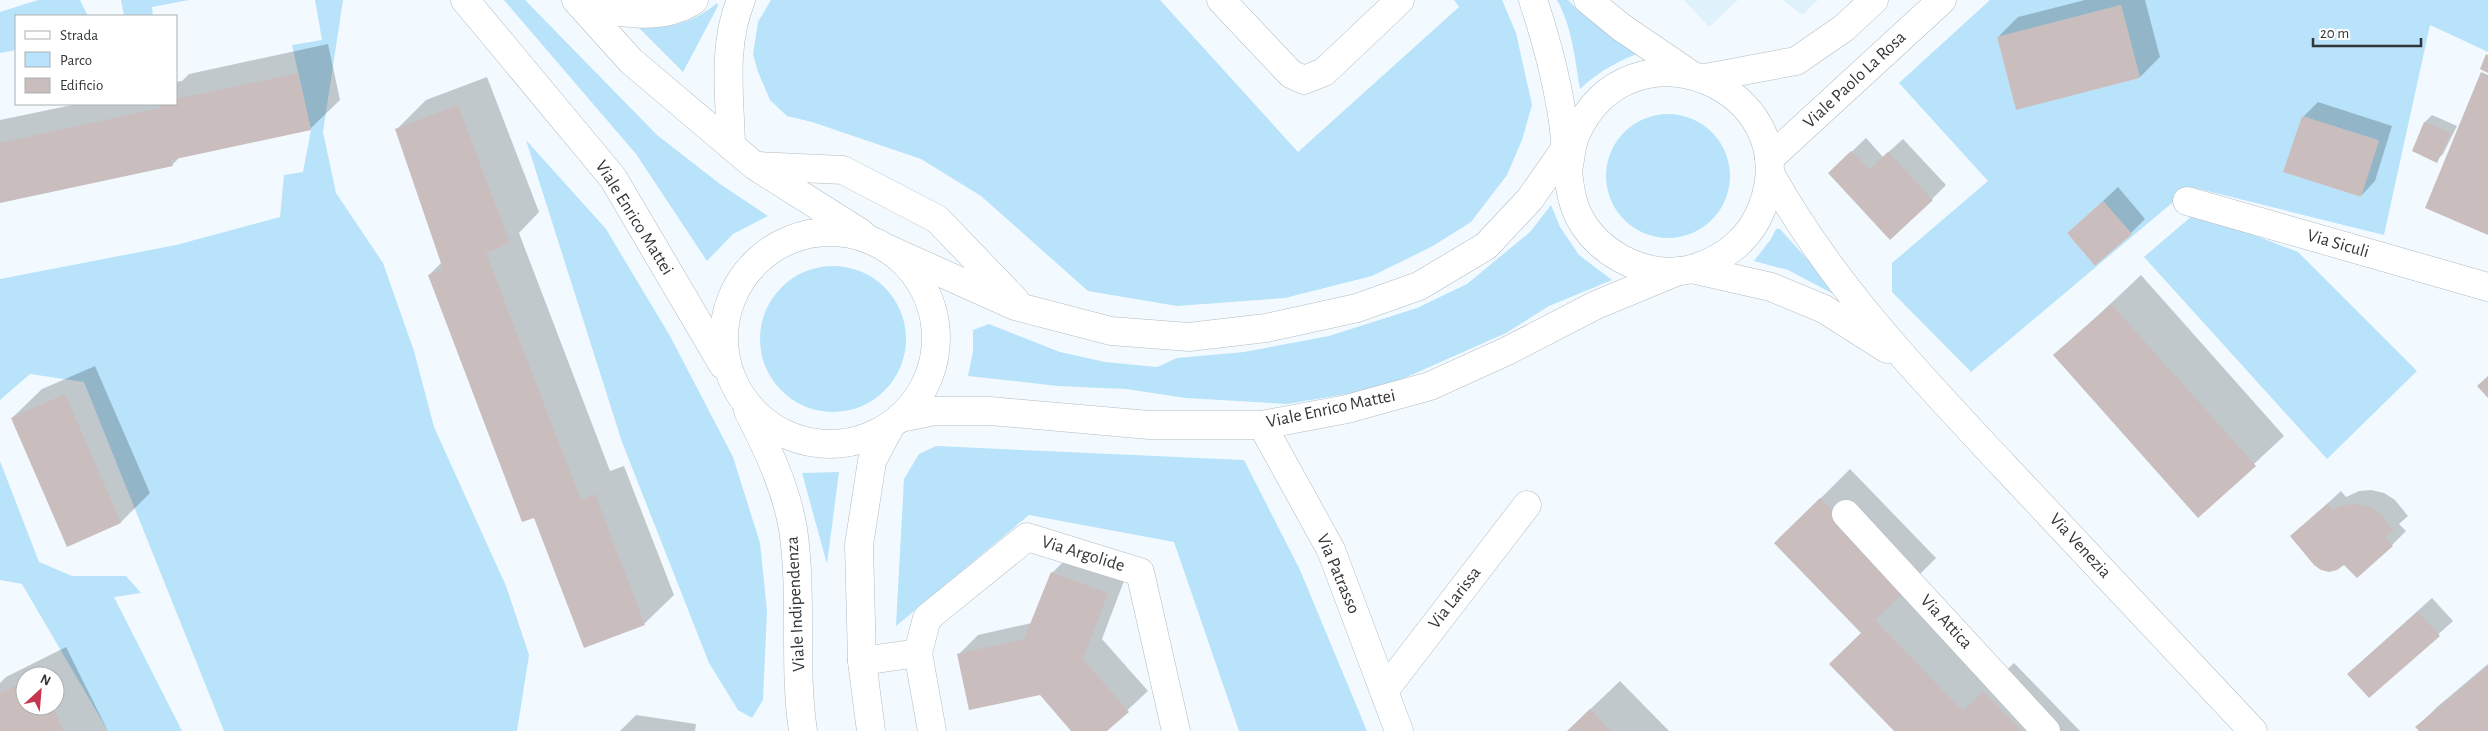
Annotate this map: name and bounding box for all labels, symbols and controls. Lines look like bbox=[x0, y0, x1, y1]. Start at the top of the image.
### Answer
legend bbox=[15, 15, 178, 105]
scale bar bbox=[2313, 15, 2420, 47]
text: 20 m bbox=[2320, 26, 2349, 41]
text: Strada bbox=[60, 28, 98, 43]
street label: Viale Paolo La Rosa bbox=[1800, 28, 1910, 132]
text: Parco bbox=[60, 53, 92, 68]
text: Edificio bbox=[60, 78, 103, 93]
street label: Viale Enrico Mattei bbox=[592, 158, 676, 278]
street label: Via Siculi bbox=[2305, 227, 2371, 261]
street label: Viale Enrico Mattei bbox=[1265, 387, 1397, 431]
street label: Via Venezia bbox=[2046, 510, 2114, 582]
street label: Via Patrasso bbox=[1313, 531, 1363, 617]
street label: Via Argolide bbox=[1039, 533, 1127, 575]
street label: Viale Indipendenza bbox=[783, 536, 809, 672]
street label: Via Larissa bbox=[1425, 564, 1485, 632]
street label: Via Attica bbox=[1917, 591, 1975, 653]
north arrow bbox=[15, 666, 65, 716]
text: N bbox=[38, 672, 53, 689]

